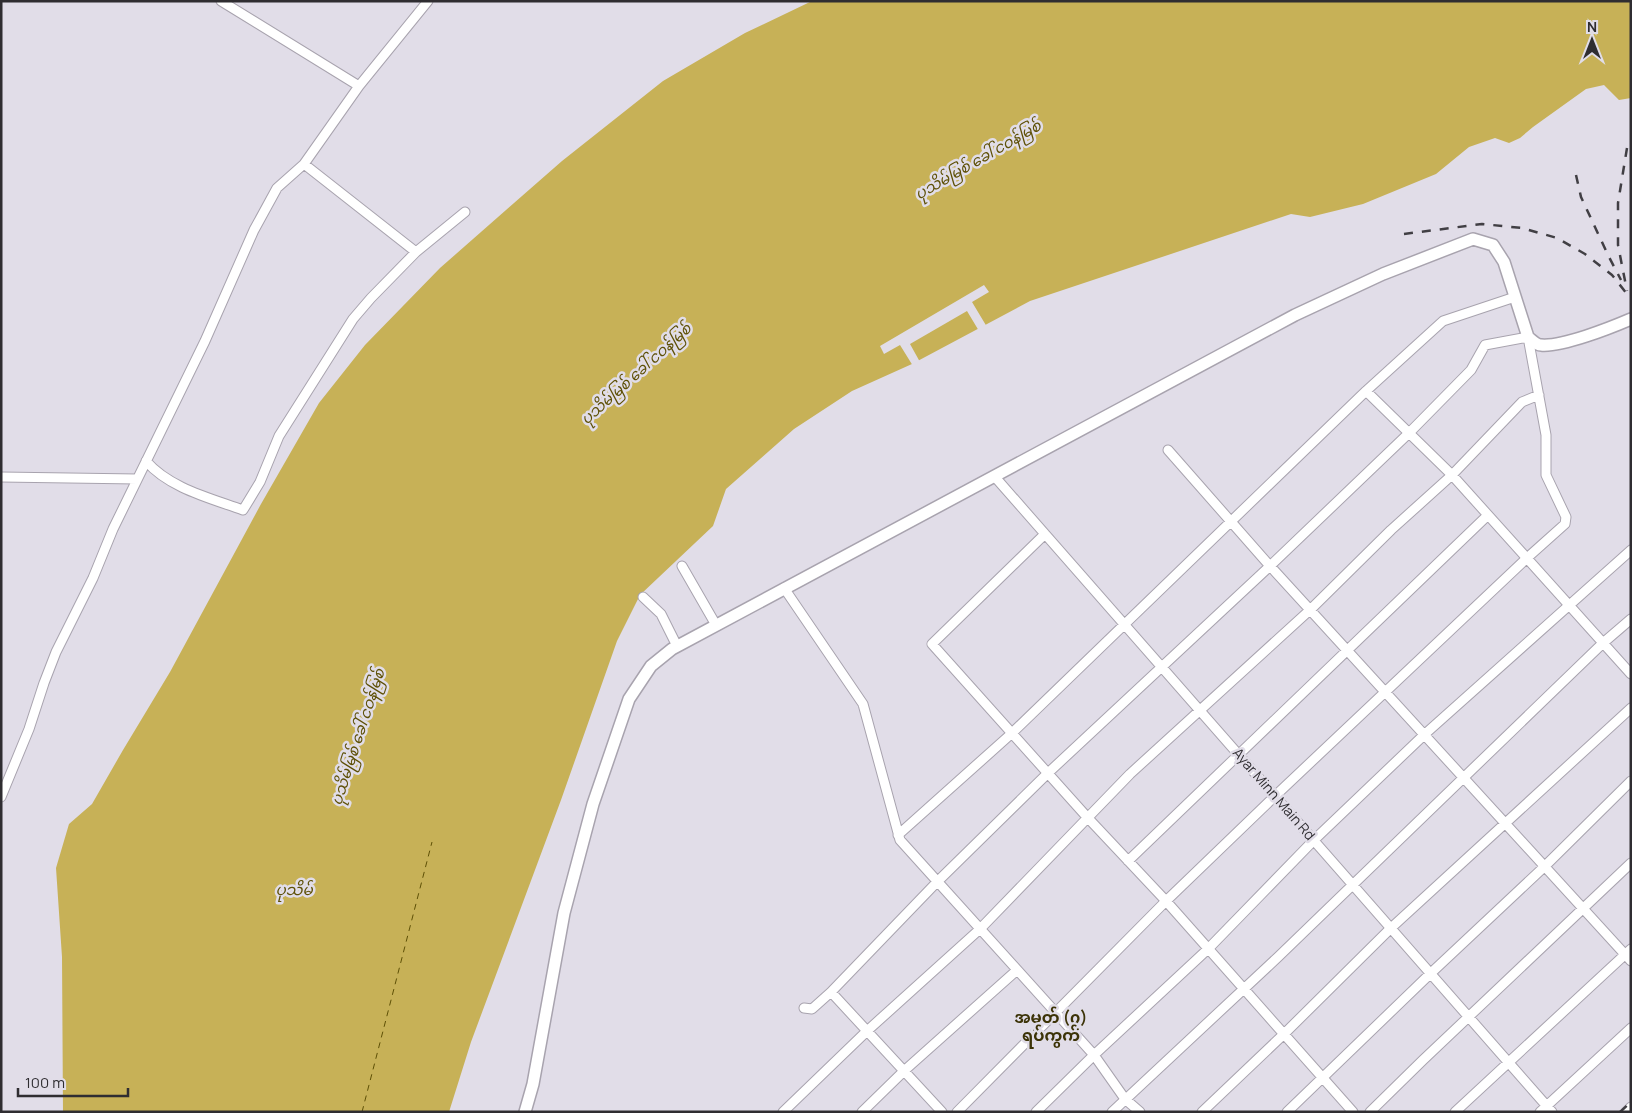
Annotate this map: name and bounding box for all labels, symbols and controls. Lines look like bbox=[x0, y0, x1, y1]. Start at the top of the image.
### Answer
north arrow bbox=[1567, 15, 1617, 65]
text: N bbox=[1587, 17, 1597, 36]
water label: ပုသိမ်မြစ် ခေါ် ငဝန်မြစ် bbox=[911, 114, 1047, 206]
water label: ပုသိမ်မြစ် ခေါ် ငဝန်မြစ် bbox=[576, 317, 698, 431]
water label: ပုသိမ်မြစ် ခေါ် ငဝန်မြစ် bbox=[326, 664, 392, 808]
street label: Ayar Minn Main Rd bbox=[1229, 744, 1320, 844]
water label: ပုသိမ် bbox=[275, 879, 314, 902]
district label: အမှတ် (၇) ရပ်ကွက် bbox=[1014, 1006, 1088, 1049]
scale bar bbox=[18, 1066, 128, 1098]
text: 100 m bbox=[25, 1072, 65, 1093]

